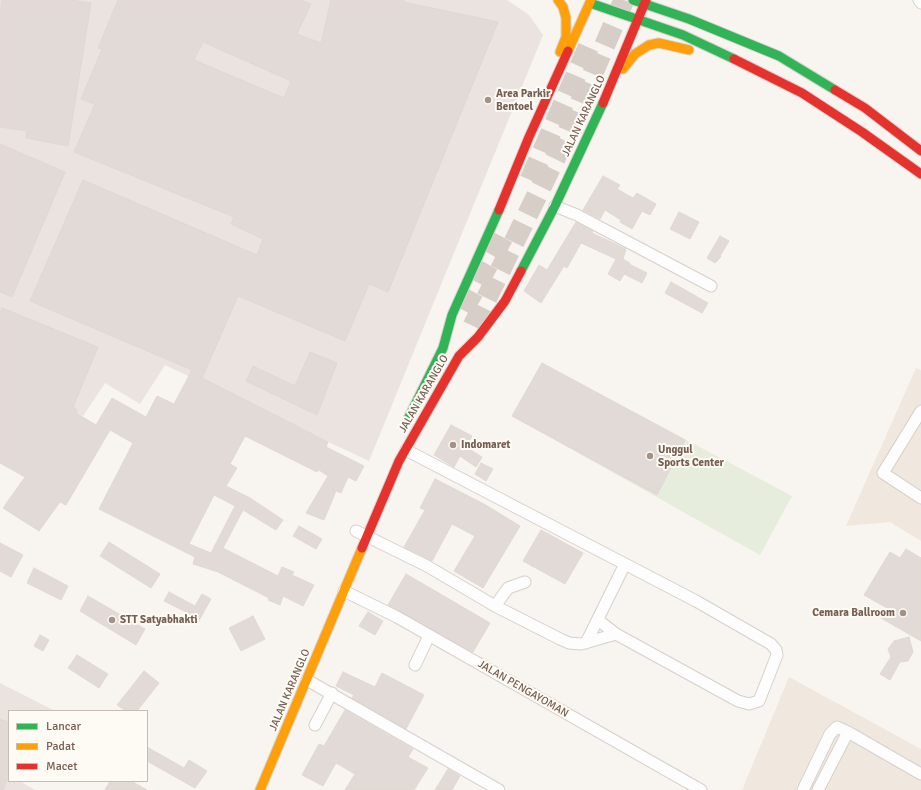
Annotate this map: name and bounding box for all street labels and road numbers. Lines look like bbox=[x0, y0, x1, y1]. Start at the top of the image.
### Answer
street label: JALAN KARANGLO bbox=[560, 74, 608, 158]
street label: JALAN KARANGLO bbox=[396, 353, 452, 435]
street label: JALAN KARANGLO bbox=[267, 647, 313, 733]
street label: JALAN PENGAYOMAN bbox=[475, 658, 571, 720]

